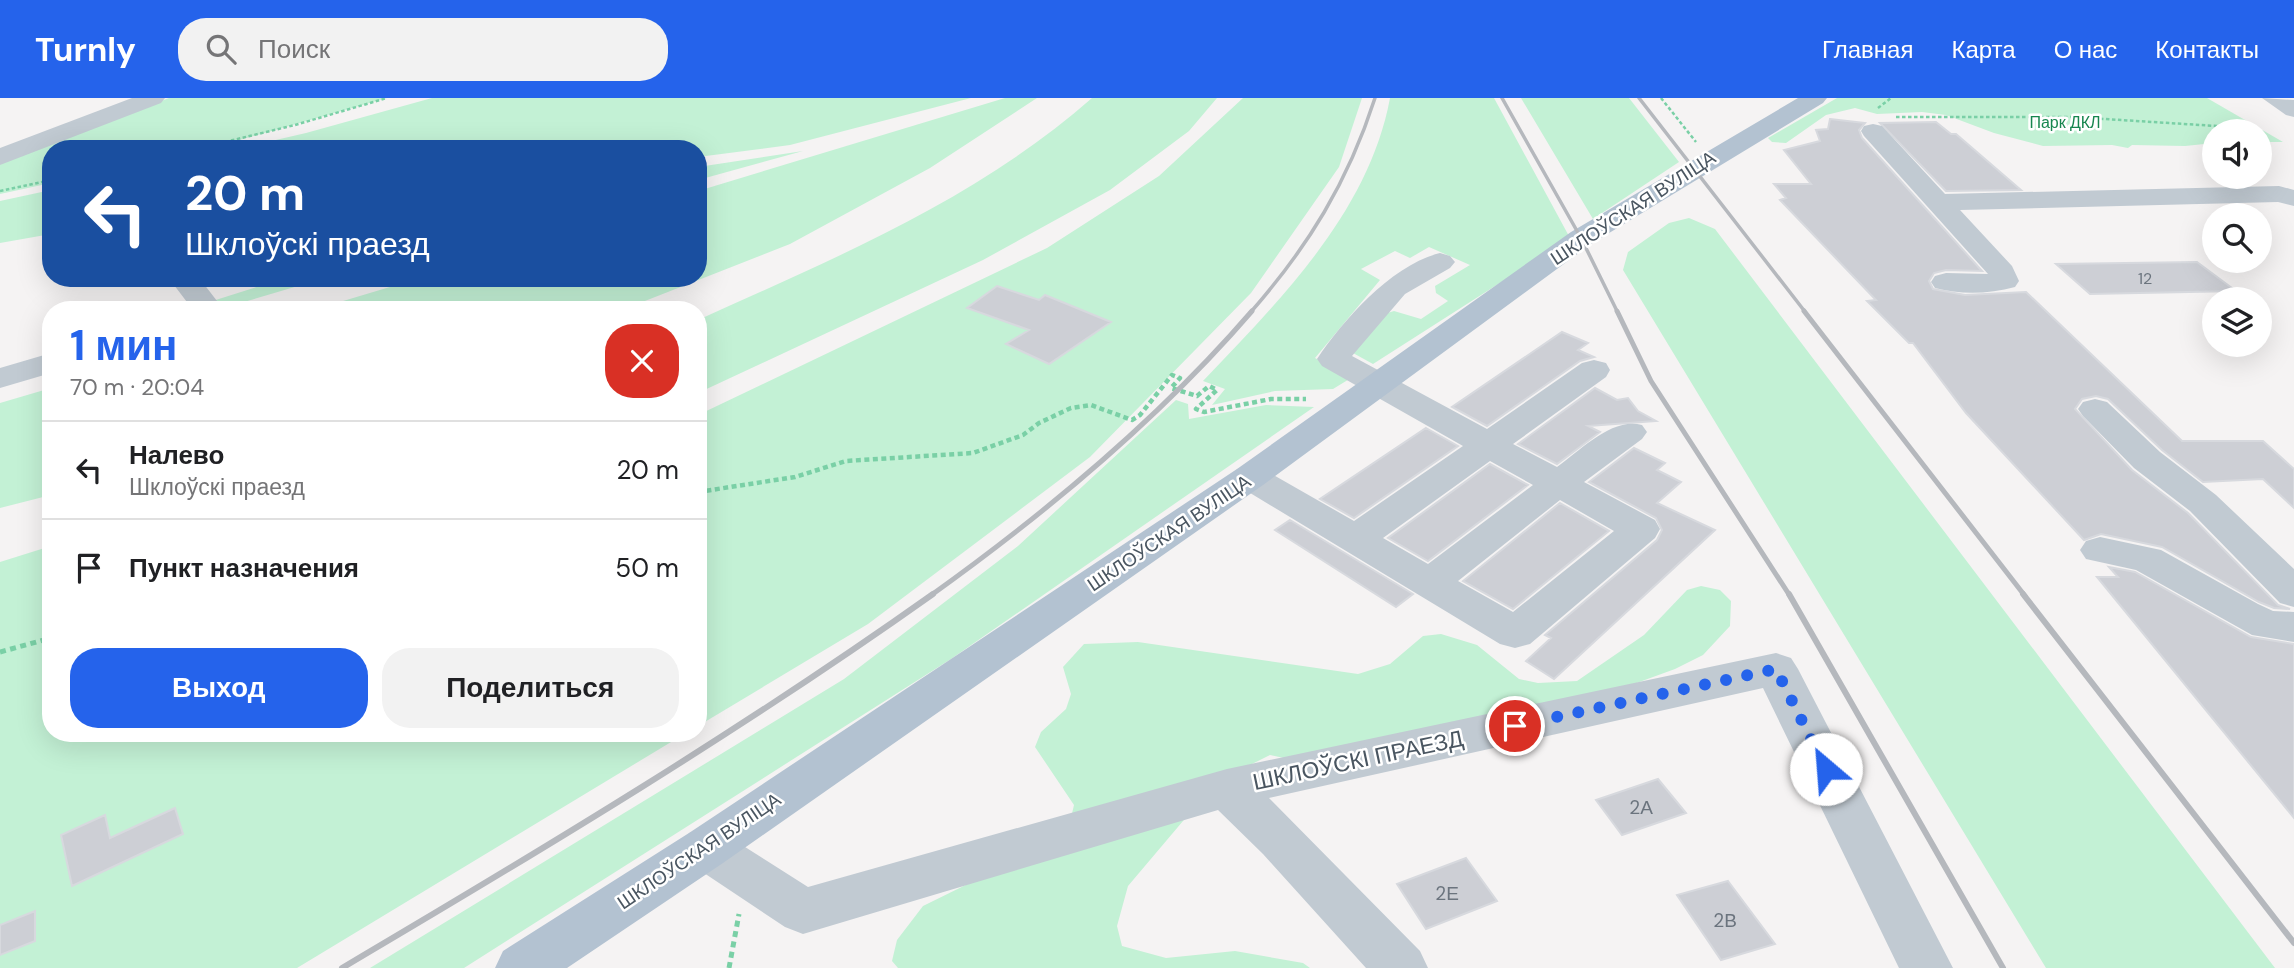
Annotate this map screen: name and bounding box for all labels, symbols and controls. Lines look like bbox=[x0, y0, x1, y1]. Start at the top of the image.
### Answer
search box bbox=[178, 18, 668, 81]
text: Turnly bbox=[35, 28, 136, 71]
icon: search bbox=[202, 30, 240, 68]
text: Поиск bbox=[258, 32, 330, 66]
text: Главная bbox=[1822, 34, 1913, 65]
text: Карта bbox=[1951, 34, 2016, 65]
text: О нас bbox=[2054, 34, 2117, 65]
text: Контакты bbox=[2155, 34, 2259, 65]
park label: Парк ДКЛ bbox=[2029, 112, 2101, 133]
map controls bbox=[2202, 119, 2272, 357]
button: sound bbox=[2202, 119, 2272, 189]
street label: ШКЛОЎСКАЯ ВУЛІЦА bbox=[1546, 145, 1721, 271]
text: 20 m bbox=[185, 161, 305, 225]
icon: left bbox=[70, 168, 161, 259]
button: search bbox=[2202, 203, 2272, 273]
text: Шклоўскі праезд bbox=[185, 223, 430, 265]
house number: 12 bbox=[2138, 268, 2152, 289]
button: layers bbox=[2202, 287, 2272, 357]
text: 1 мин bbox=[70, 318, 177, 373]
button: close bbox=[605, 324, 679, 398]
text: 70 m · 20:04 bbox=[70, 372, 204, 402]
text: Налево bbox=[129, 438, 224, 472]
icon: left bbox=[70, 451, 108, 489]
text: 20 m bbox=[616, 453, 679, 487]
street label: ШКЛОЎСКАЯ ВУЛІЦА bbox=[1082, 469, 1256, 597]
text: Шклоўскі праезд bbox=[129, 472, 305, 502]
icon: arrive bbox=[70, 549, 108, 587]
text: Пункт назначения bbox=[129, 551, 359, 585]
text: 50 m bbox=[615, 551, 679, 585]
button: Выход bbox=[70, 648, 368, 728]
button: Поделиться bbox=[382, 648, 679, 728]
pin bbox=[1485, 696, 1545, 756]
icon: arrive bbox=[1496, 707, 1534, 745]
street label: ШКЛОЎСКІ ПРАЕЗД bbox=[1250, 723, 1466, 797]
position arrow bbox=[1789, 732, 1863, 806]
street label: ШКЛОЎСКАЯ ВУЛІЦА bbox=[612, 787, 786, 915]
house number: 2А bbox=[1629, 795, 1653, 820]
house number: 2Е bbox=[1435, 881, 1459, 906]
house number: 2В bbox=[1713, 908, 1737, 933]

